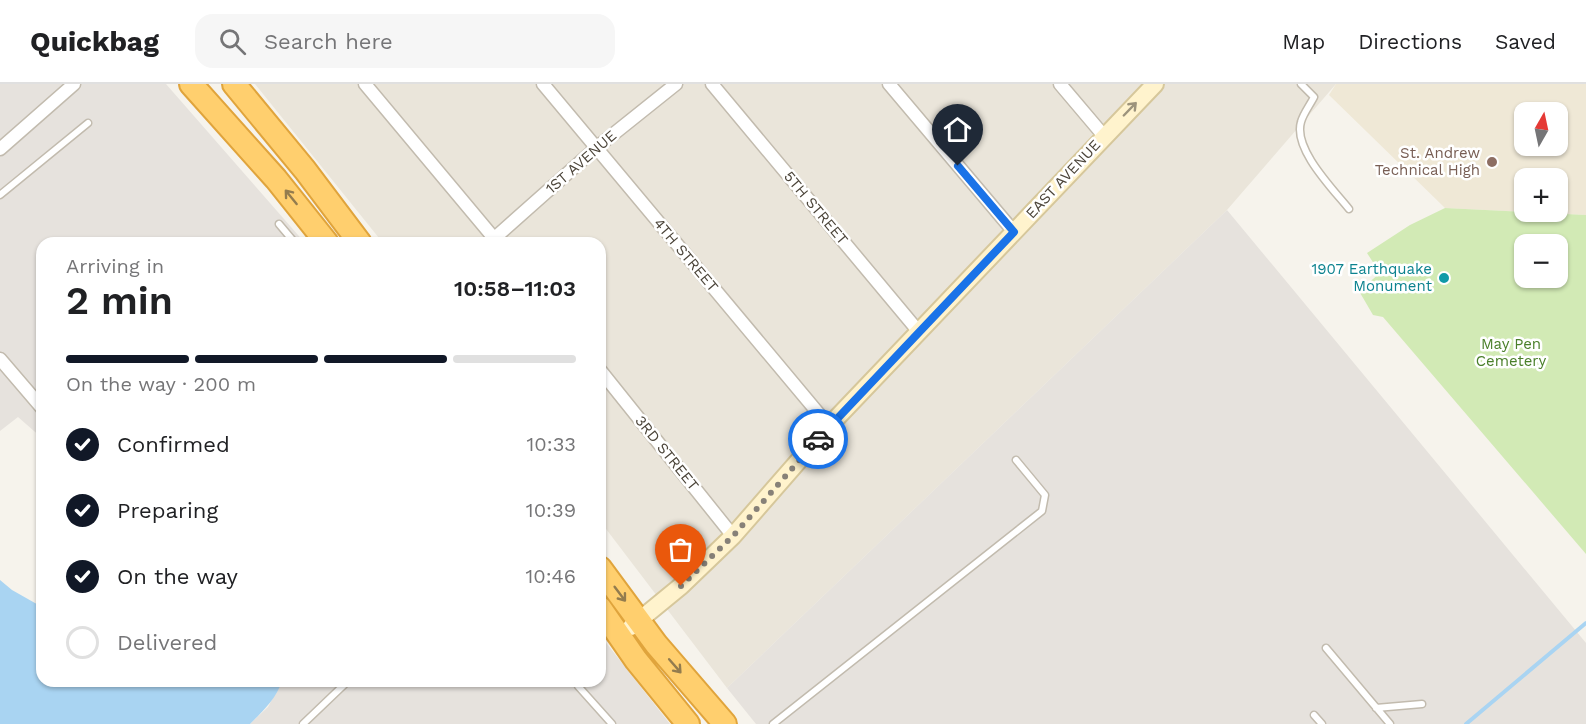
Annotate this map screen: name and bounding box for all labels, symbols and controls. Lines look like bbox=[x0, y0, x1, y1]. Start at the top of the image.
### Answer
search box bbox=[195, 14, 615, 68]
text: Quickbag bbox=[30, 25, 159, 58]
icon: search bbox=[216, 25, 249, 58]
text: Search here bbox=[264, 29, 393, 54]
text: Map bbox=[1282, 29, 1325, 54]
text: Directions bbox=[1358, 29, 1462, 54]
text: Saved bbox=[1495, 29, 1556, 54]
one-way arrow bbox=[1123, 101, 1138, 116]
north arrow bbox=[1514, 102, 1568, 156]
map controls bbox=[1514, 102, 1568, 288]
pin bbox=[932, 104, 983, 166]
icon: home bbox=[941, 113, 974, 146]
street label: 1ST AVENUE bbox=[542, 126, 620, 198]
street label: EAST AVENUE bbox=[1022, 136, 1104, 222]
place label: St. Andrew Technical High bbox=[1375, 144, 1480, 179]
marker: St. Andrew Technical High bbox=[1485, 155, 1499, 169]
street label: 5TH STREET bbox=[780, 168, 852, 248]
button: + bbox=[1514, 168, 1568, 222]
one-way arrow bbox=[284, 190, 297, 206]
street label: 4TH STREET bbox=[650, 215, 722, 295]
button: − bbox=[1514, 234, 1568, 288]
text: Arriving in bbox=[66, 254, 164, 278]
place label: 1907 Earthquake Monument bbox=[1311, 260, 1433, 295]
marker: 1907 Earthquake Monument bbox=[1437, 271, 1451, 285]
text: 10:58–11:03 bbox=[454, 276, 576, 301]
text: 2 min bbox=[66, 278, 173, 323]
park label: May Pen Cemetery bbox=[1476, 335, 1546, 370]
text: On the way · 200 m bbox=[66, 372, 256, 396]
courier bbox=[788, 409, 848, 469]
street label: 3RD STREET bbox=[631, 412, 703, 494]
icon: car bbox=[802, 423, 835, 456]
icon: check bbox=[66, 428, 99, 461]
text: Confirmed bbox=[117, 432, 230, 457]
text: 10:33 bbox=[527, 432, 576, 456]
icon: check bbox=[66, 494, 99, 527]
text: Preparing bbox=[117, 498, 218, 523]
text: 10:39 bbox=[526, 498, 576, 522]
pin bbox=[655, 524, 706, 586]
icon: bag bbox=[664, 533, 697, 566]
icon: check bbox=[66, 560, 99, 593]
text: On the way bbox=[117, 564, 238, 589]
text: 10:46 bbox=[525, 564, 576, 588]
one-way arrow bbox=[613, 585, 626, 601]
text: Delivered bbox=[117, 630, 217, 655]
one-way arrow bbox=[668, 658, 682, 673]

